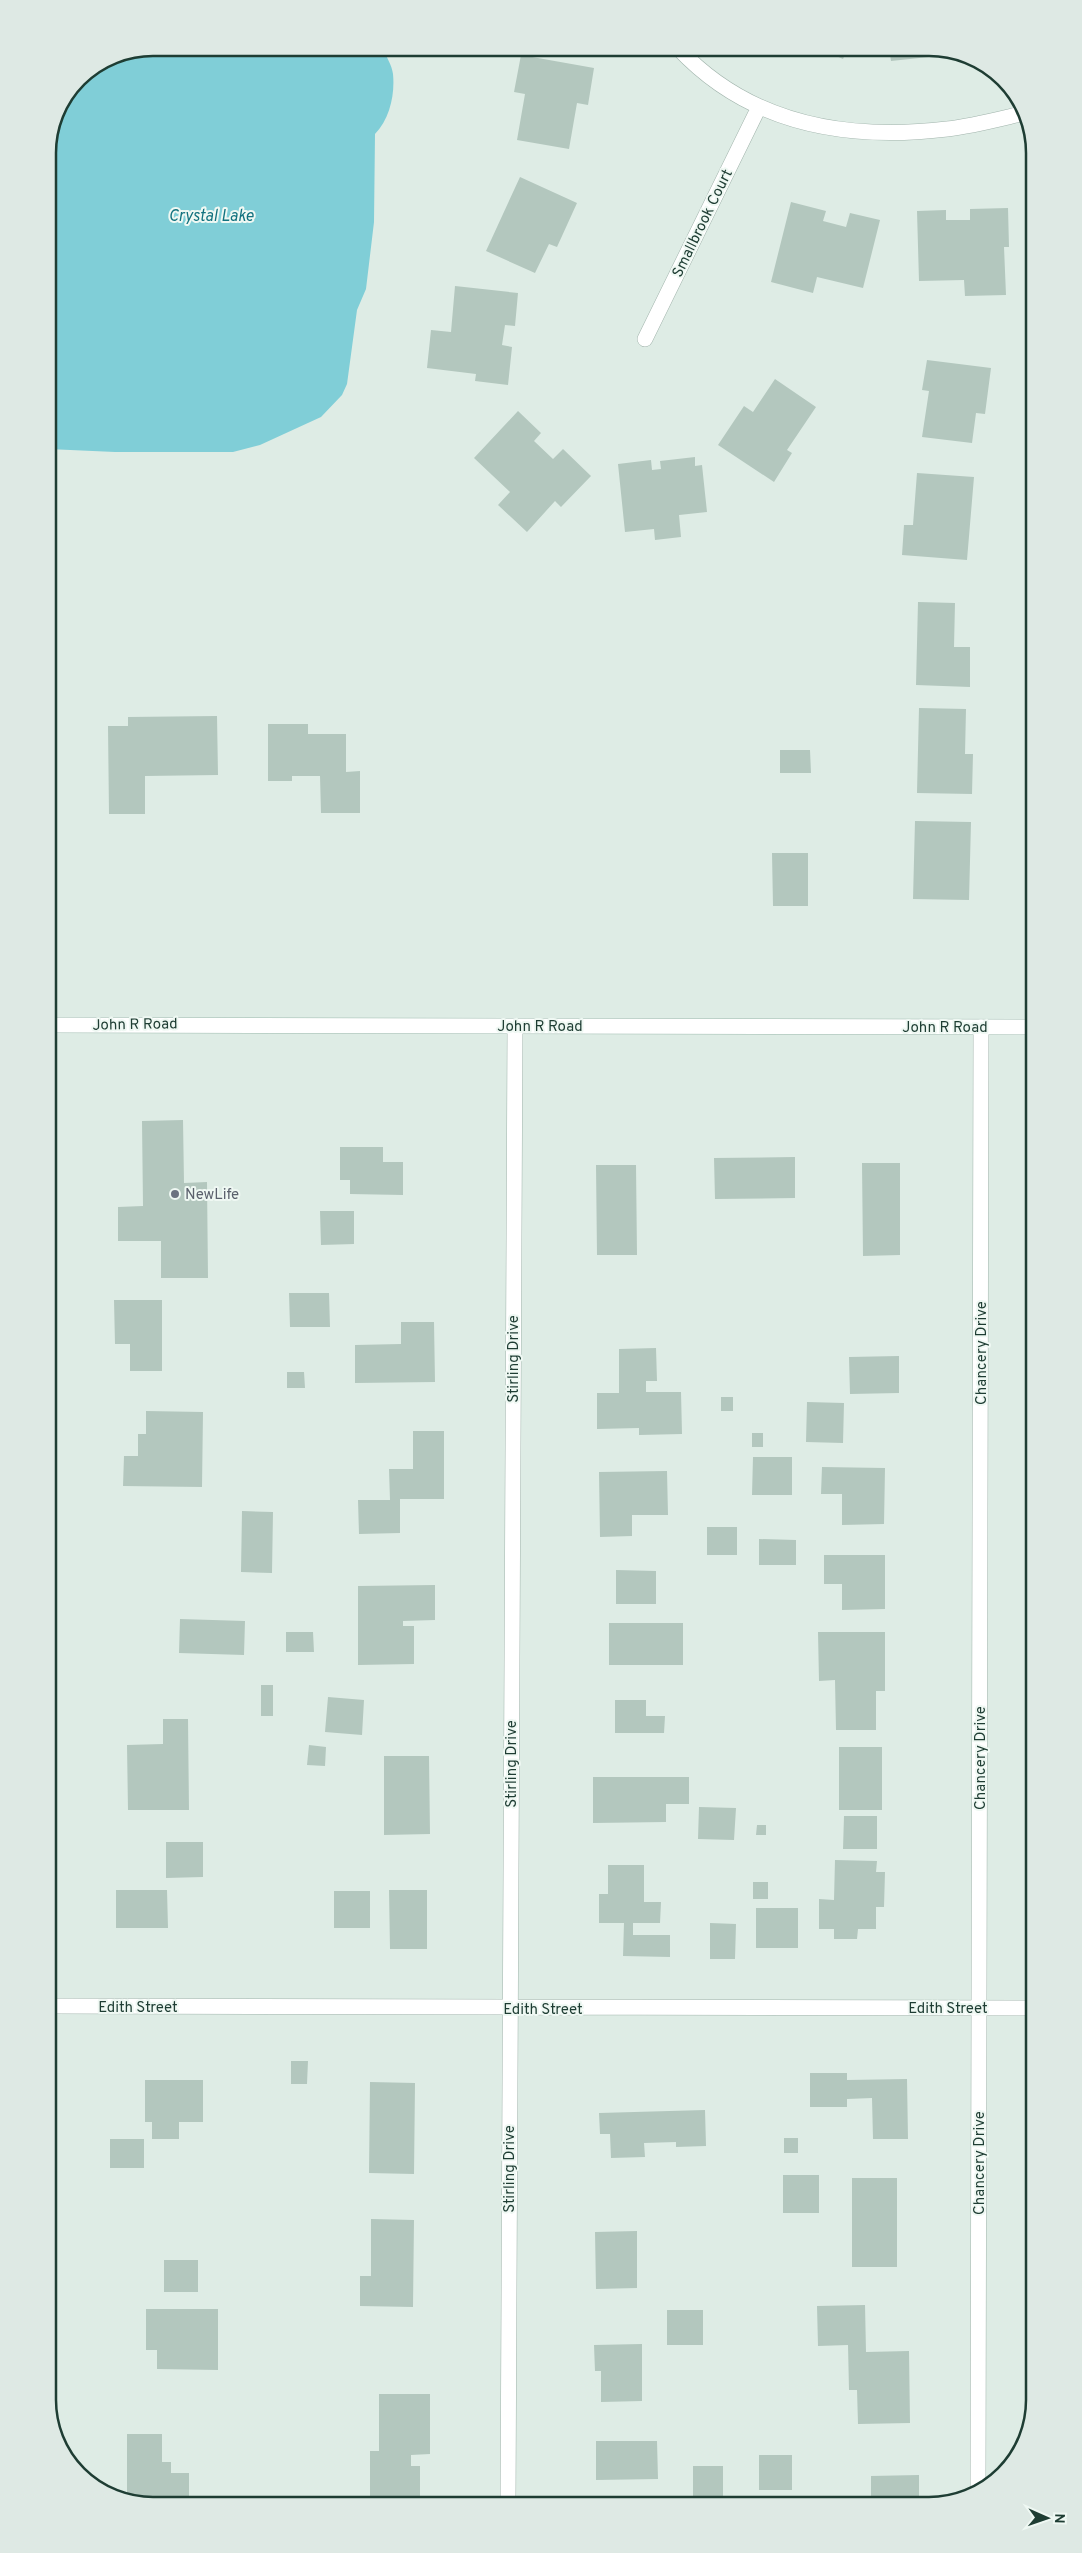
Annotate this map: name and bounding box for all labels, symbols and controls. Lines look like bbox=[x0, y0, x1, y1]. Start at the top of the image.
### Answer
street label: Smallbrook Court bbox=[669, 166, 738, 281]
water label: Crystal Lake bbox=[168, 207, 254, 227]
street label: John R Road bbox=[92, 1015, 178, 1036]
street label: John R Road bbox=[497, 1018, 583, 1037]
street label: John R Road bbox=[902, 1019, 988, 1038]
place label: NewLife bbox=[185, 1186, 239, 1205]
marker: NewLife bbox=[169, 1188, 181, 1200]
street label: Chancery Drive bbox=[973, 1301, 992, 1405]
street label: Stirling Drive bbox=[505, 1315, 524, 1403]
street label: Chancery Drive bbox=[972, 1706, 991, 1810]
street label: Stirling Drive bbox=[503, 1720, 522, 1808]
street label: Edith Street bbox=[98, 1999, 178, 2018]
street label: Edith Street bbox=[908, 2000, 988, 2019]
street label: Edith Street bbox=[503, 2001, 583, 2020]
street label: Chancery Drive bbox=[971, 2111, 990, 2215]
street label: Stirling Drive bbox=[501, 2125, 520, 2213]
north arrow bbox=[1022, 2493, 1072, 2543]
text: N bbox=[1050, 2513, 1067, 2524]

